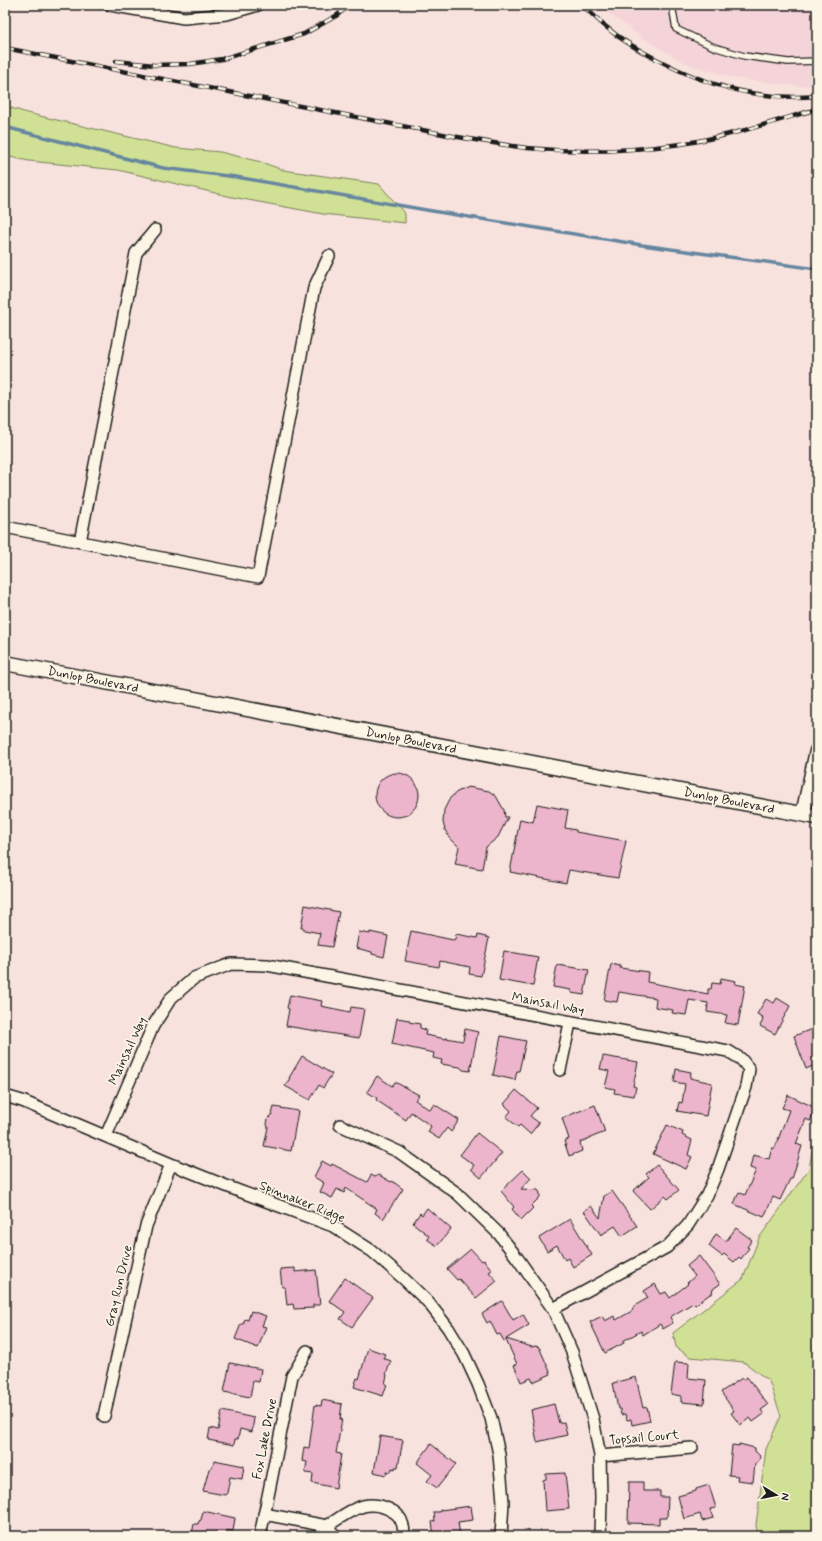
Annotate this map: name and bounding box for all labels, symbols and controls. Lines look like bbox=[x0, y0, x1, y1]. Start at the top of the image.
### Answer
street label: Dunlop Boulevard bbox=[46, 663, 140, 697]
street label: Dunlop Boulevard bbox=[364, 724, 458, 758]
street label: Dunlop Boulevard bbox=[682, 784, 776, 818]
street label: Mainsail Way bbox=[510, 989, 586, 1019]
street label: Mainsail Way bbox=[105, 1014, 151, 1088]
street label: Spinnaker Ridge bbox=[256, 1177, 348, 1228]
street label: Gray Run Drive bbox=[101, 1244, 137, 1328]
street label: Fox Lake Drive bbox=[249, 1397, 281, 1481]
street label: Topsail Court bbox=[608, 1426, 680, 1450]
north arrow bbox=[756, 1475, 796, 1515]
text: N bbox=[777, 1492, 792, 1501]

